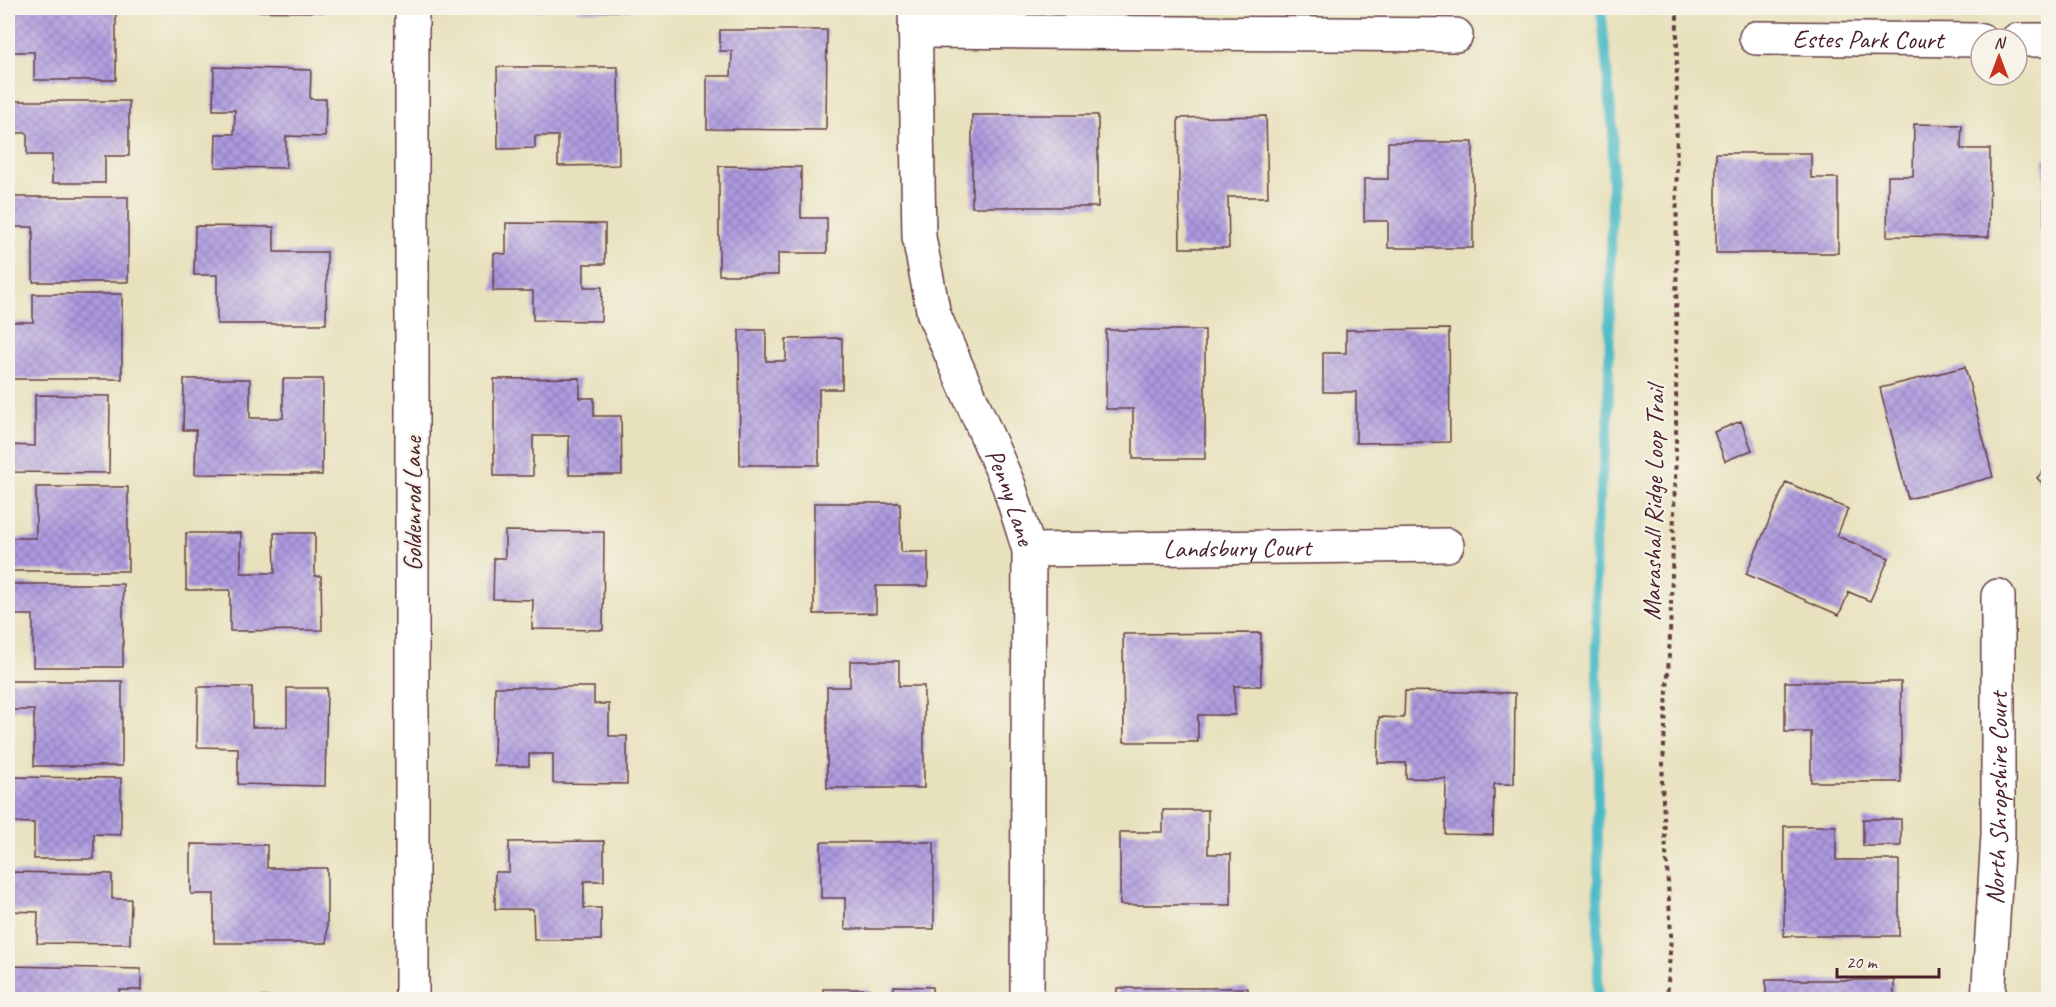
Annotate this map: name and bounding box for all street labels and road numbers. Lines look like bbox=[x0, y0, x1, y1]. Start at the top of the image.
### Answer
street label: Estes Park Court bbox=[1793, 22, 1946, 57]
street label: Marashall Ridge Loop Trail bbox=[1635, 381, 1672, 621]
street label: Goldenrod Lane bbox=[396, 435, 429, 571]
street label: Penny Lane bbox=[978, 444, 1043, 551]
street label: Landsbury Court bbox=[1163, 531, 1313, 565]
street label: North Shropshire Court bbox=[1978, 690, 2015, 906]

